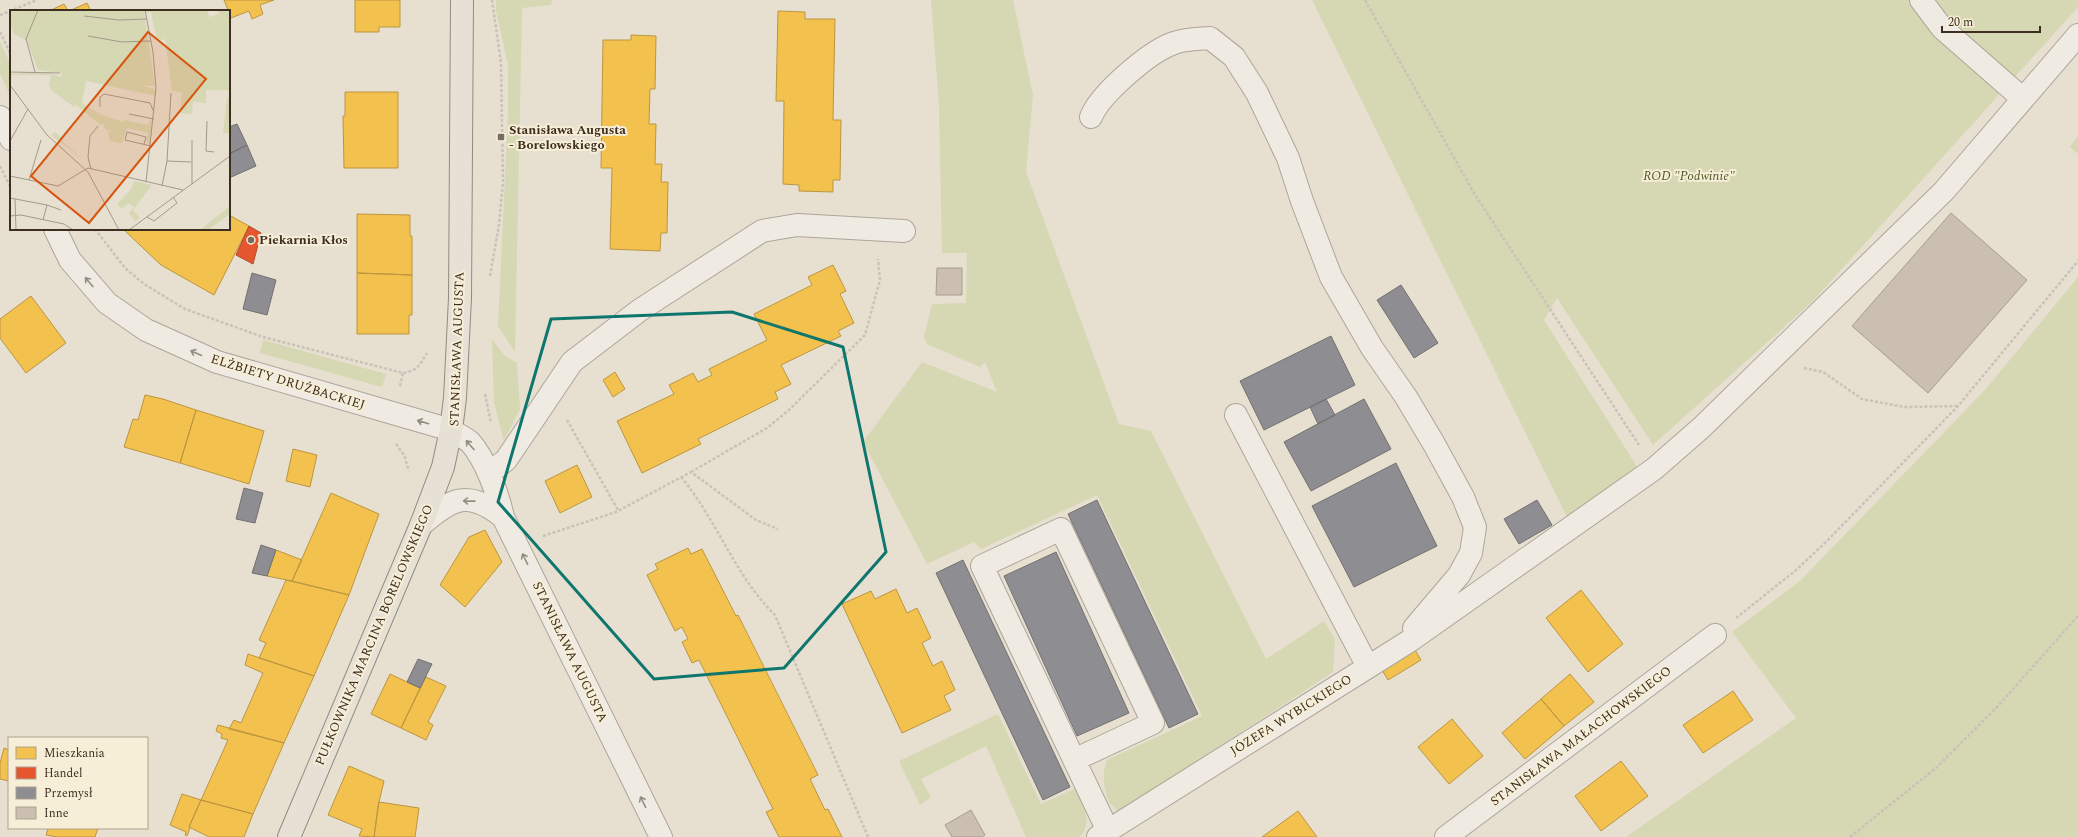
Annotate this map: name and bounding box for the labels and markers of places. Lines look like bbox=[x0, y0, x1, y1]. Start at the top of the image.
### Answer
place label: Stanisława Augusta - Borelowskiego bbox=[509, 120, 626, 155]
marker: Stanisława Augusta - Borelowskiego bbox=[496, 132, 506, 142]
place label: Piekarnia Kłos bbox=[259, 230, 348, 250]
marker: Piekarnia Kłos bbox=[246, 235, 256, 245]

